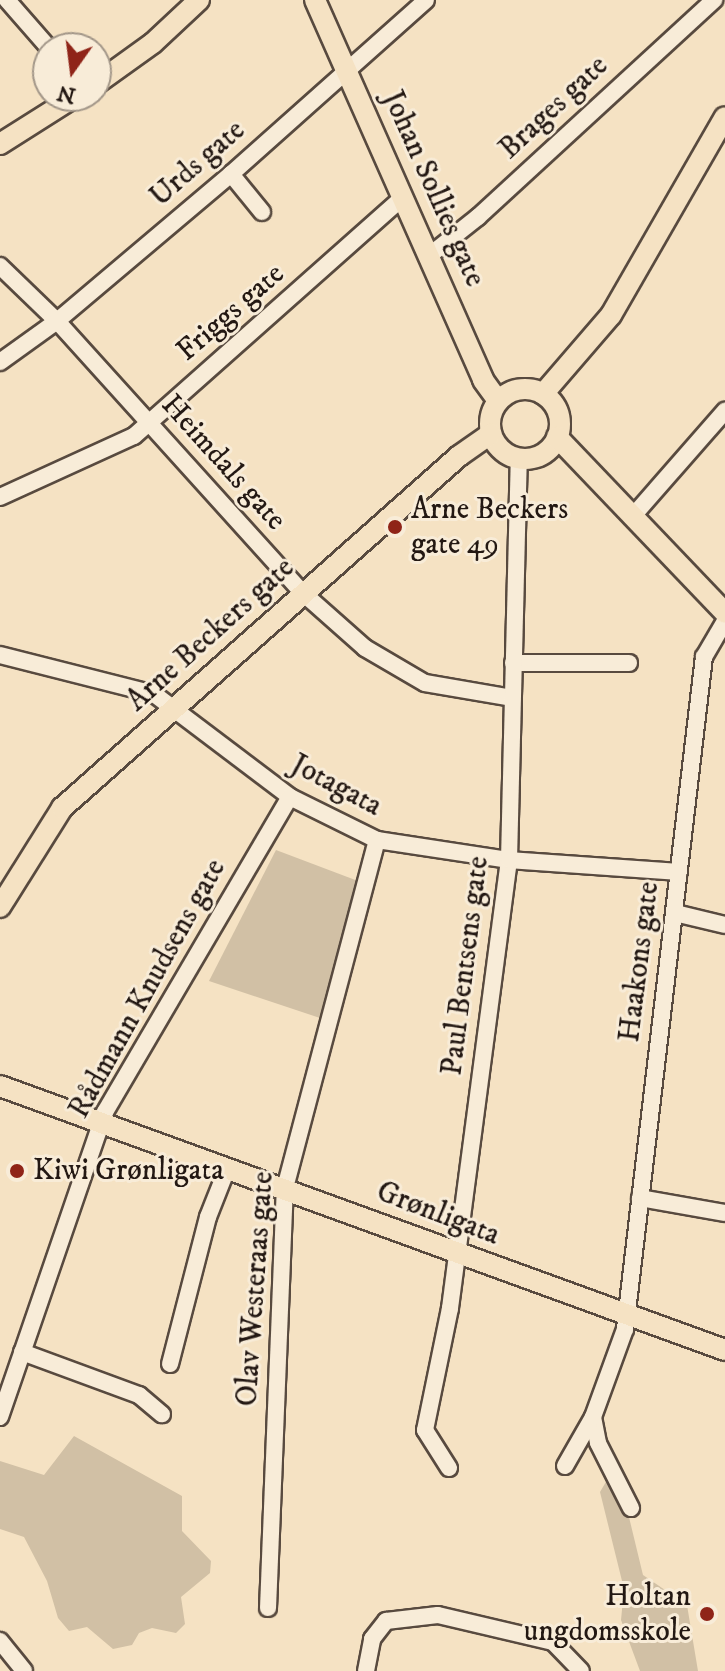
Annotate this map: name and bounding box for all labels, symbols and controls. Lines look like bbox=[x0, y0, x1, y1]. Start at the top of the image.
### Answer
north arrow bbox=[32, 32, 112, 112]
street label: Brages gate bbox=[492, 49, 616, 167]
text: N bbox=[55, 79, 79, 109]
street label: Johan Sollies gate bbox=[374, 85, 492, 293]
street label: Urds gate bbox=[143, 113, 253, 215]
street label: Friggs gate bbox=[170, 256, 292, 370]
street label: Heimdals gate bbox=[153, 388, 293, 538]
place label: Arne Beckers gate 49 bbox=[411, 492, 568, 562]
marker: Arne Beckers gate 49 bbox=[386, 518, 404, 536]
street label: Arne Beckers gate bbox=[120, 550, 302, 720]
street label: Jotagata bbox=[284, 747, 388, 825]
street label: Rådmann Knudsens gate bbox=[62, 853, 234, 1125]
street label: Paul Bentsens gate bbox=[435, 854, 497, 1078]
street label: Haakons gate bbox=[612, 880, 668, 1044]
place label: Kiwi Grønligata bbox=[33, 1153, 224, 1189]
marker: Kiwi Grønligata bbox=[8, 1162, 26, 1180]
street label: Olav Westeraas gate bbox=[230, 1170, 282, 1408]
street label: Grønligata bbox=[371, 1174, 505, 1254]
place label: Holtan ungdomsskole bbox=[524, 1579, 691, 1650]
marker: Holtan ungdomsskole bbox=[698, 1605, 716, 1623]

